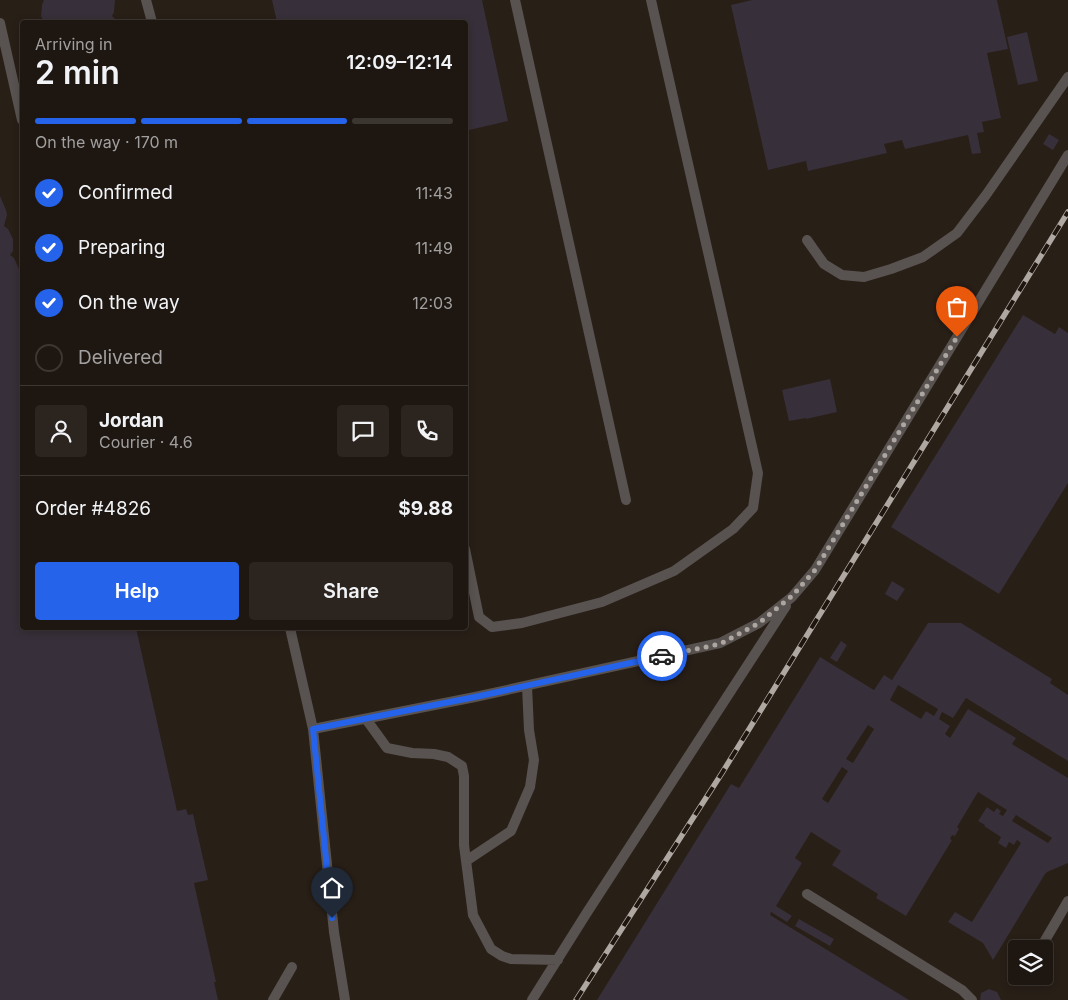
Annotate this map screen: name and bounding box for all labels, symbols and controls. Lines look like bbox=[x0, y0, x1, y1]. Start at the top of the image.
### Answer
text: Arriving in bbox=[35, 34, 112, 54]
text: 12:09–12:14 bbox=[346, 51, 453, 74]
text: 2 min bbox=[35, 53, 120, 92]
text: On the way · 170 m bbox=[35, 132, 178, 152]
icon: check bbox=[35, 179, 63, 207]
text: Confirmed bbox=[78, 181, 173, 204]
text: 11:43 bbox=[415, 183, 453, 203]
icon: check bbox=[35, 234, 63, 262]
text: Preparing bbox=[78, 236, 165, 259]
text: 11:49 bbox=[415, 238, 453, 258]
pin bbox=[936, 286, 978, 337]
icon: check bbox=[35, 289, 63, 317]
text: On the way bbox=[78, 291, 180, 314]
text: 12:03 bbox=[412, 293, 453, 313]
icon: bag bbox=[943, 293, 971, 321]
text: Delivered bbox=[78, 346, 163, 369]
button: person bbox=[35, 405, 87, 457]
button: chat bbox=[337, 405, 389, 457]
button: phone bbox=[401, 405, 453, 457]
text: Jordan bbox=[99, 409, 164, 432]
text: Courier · 4.6 bbox=[99, 432, 193, 452]
text: Order #4826 bbox=[35, 497, 151, 520]
text: $9.88 bbox=[398, 497, 453, 520]
button: Help bbox=[35, 562, 239, 620]
button: Share bbox=[249, 562, 453, 620]
courier bbox=[637, 631, 687, 681]
icon: car bbox=[648, 642, 676, 670]
pin bbox=[311, 867, 353, 918]
icon: home bbox=[318, 874, 346, 902]
map controls bbox=[1008, 940, 1053, 985]
button: layers bbox=[1008, 940, 1053, 985]

